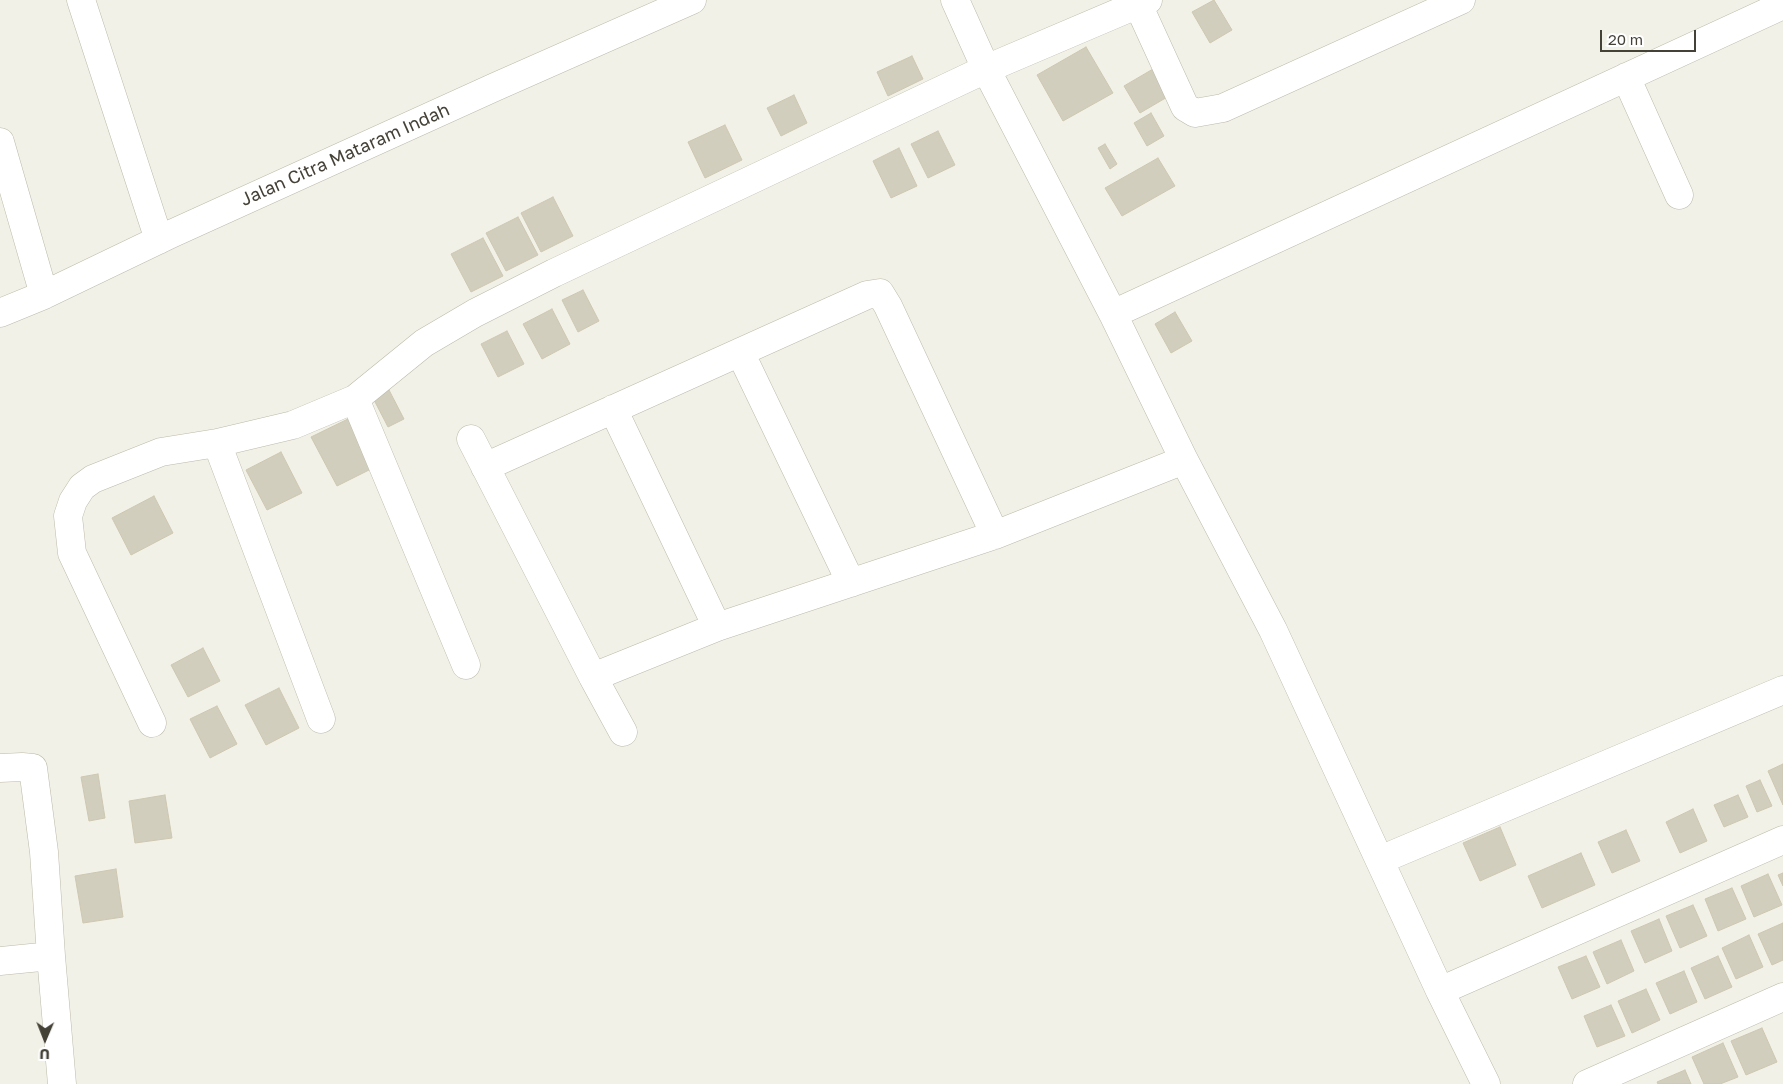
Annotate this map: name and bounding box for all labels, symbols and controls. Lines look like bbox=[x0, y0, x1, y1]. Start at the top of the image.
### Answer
scale bar bbox=[1603, 20, 1699, 52]
text: 20 m bbox=[1608, 30, 1643, 48]
street label: Jalan Citra Mataram Indah bbox=[237, 99, 453, 211]
north arrow bbox=[20, 1014, 70, 1064]
text: U bbox=[39, 1046, 50, 1063]

